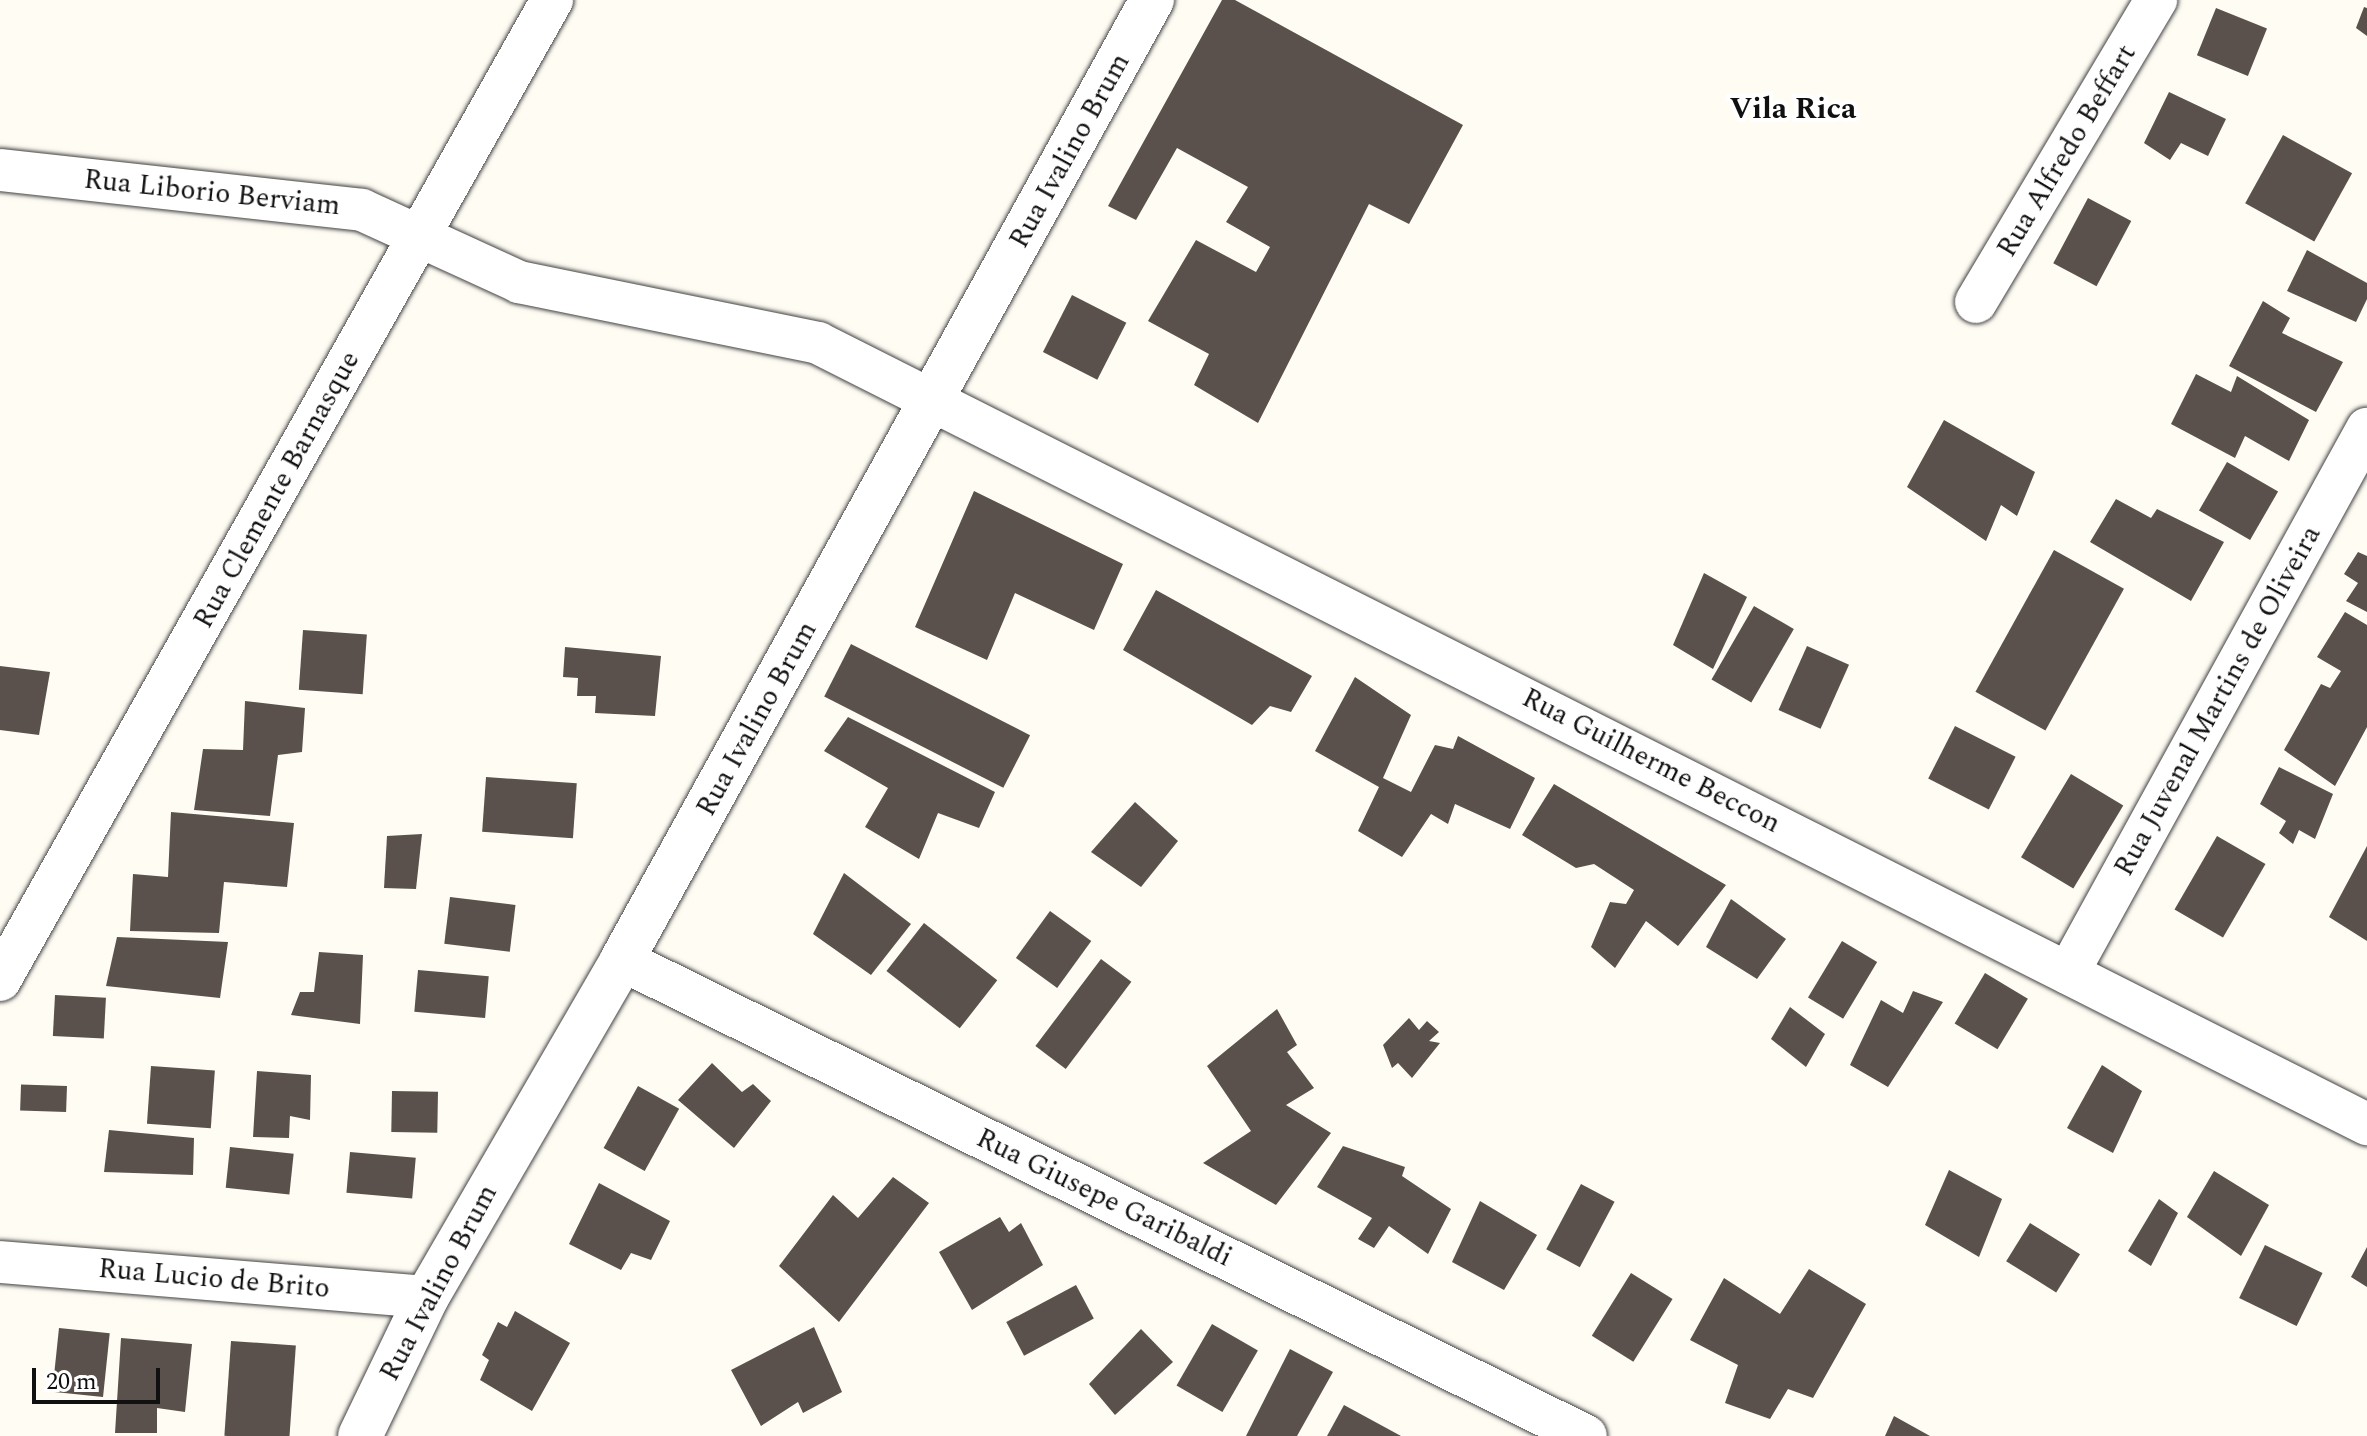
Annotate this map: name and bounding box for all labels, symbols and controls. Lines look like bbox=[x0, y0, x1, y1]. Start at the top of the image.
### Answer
street label: Rua Alfredo Beffart bbox=[1990, 39, 2144, 263]
street label: Rua Ivalino Brum bbox=[1003, 48, 1137, 254]
district label: Vila Rica bbox=[1730, 91, 1856, 127]
street label: Rua Liborio Berviam bbox=[82, 163, 342, 223]
street label: Rua Clemente Barnasque bbox=[187, 346, 367, 634]
street label: Rua Juvenal Martins de Oliveira bbox=[2107, 520, 2329, 882]
street label: Rua Ivalino Brum bbox=[690, 616, 824, 822]
street label: Rua Guilherme Beccon bbox=[1516, 681, 1786, 841]
street label: Rua Giusepe Garibaldi bbox=[971, 1121, 1237, 1275]
street label: Rua Ivalino Brum bbox=[373, 1179, 505, 1387]
street label: Rua Lucio de Brito bbox=[97, 1252, 331, 1306]
scale bar bbox=[36, 1352, 164, 1402]
text: 20 m bbox=[46, 1364, 97, 1400]

